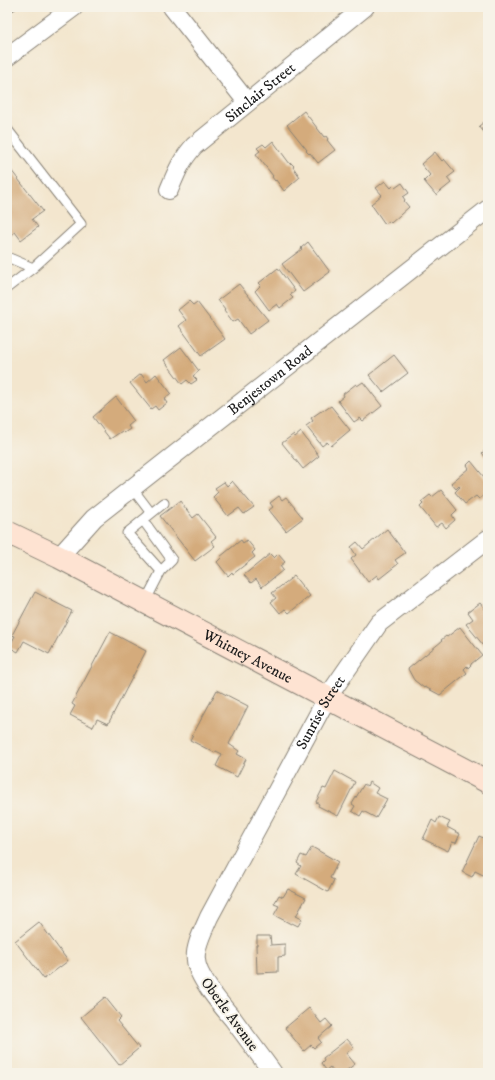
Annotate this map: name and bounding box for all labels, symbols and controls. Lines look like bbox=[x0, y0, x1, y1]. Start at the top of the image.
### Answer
street label: Sinclair Street bbox=[221, 58, 299, 127]
street label: Benjestown Road bbox=[224, 341, 317, 419]
street label: Whitney Avenue bbox=[199, 625, 296, 688]
street label: Sunrise Street bbox=[292, 672, 350, 753]
street label: Oberle Avenue bbox=[196, 974, 263, 1055]

